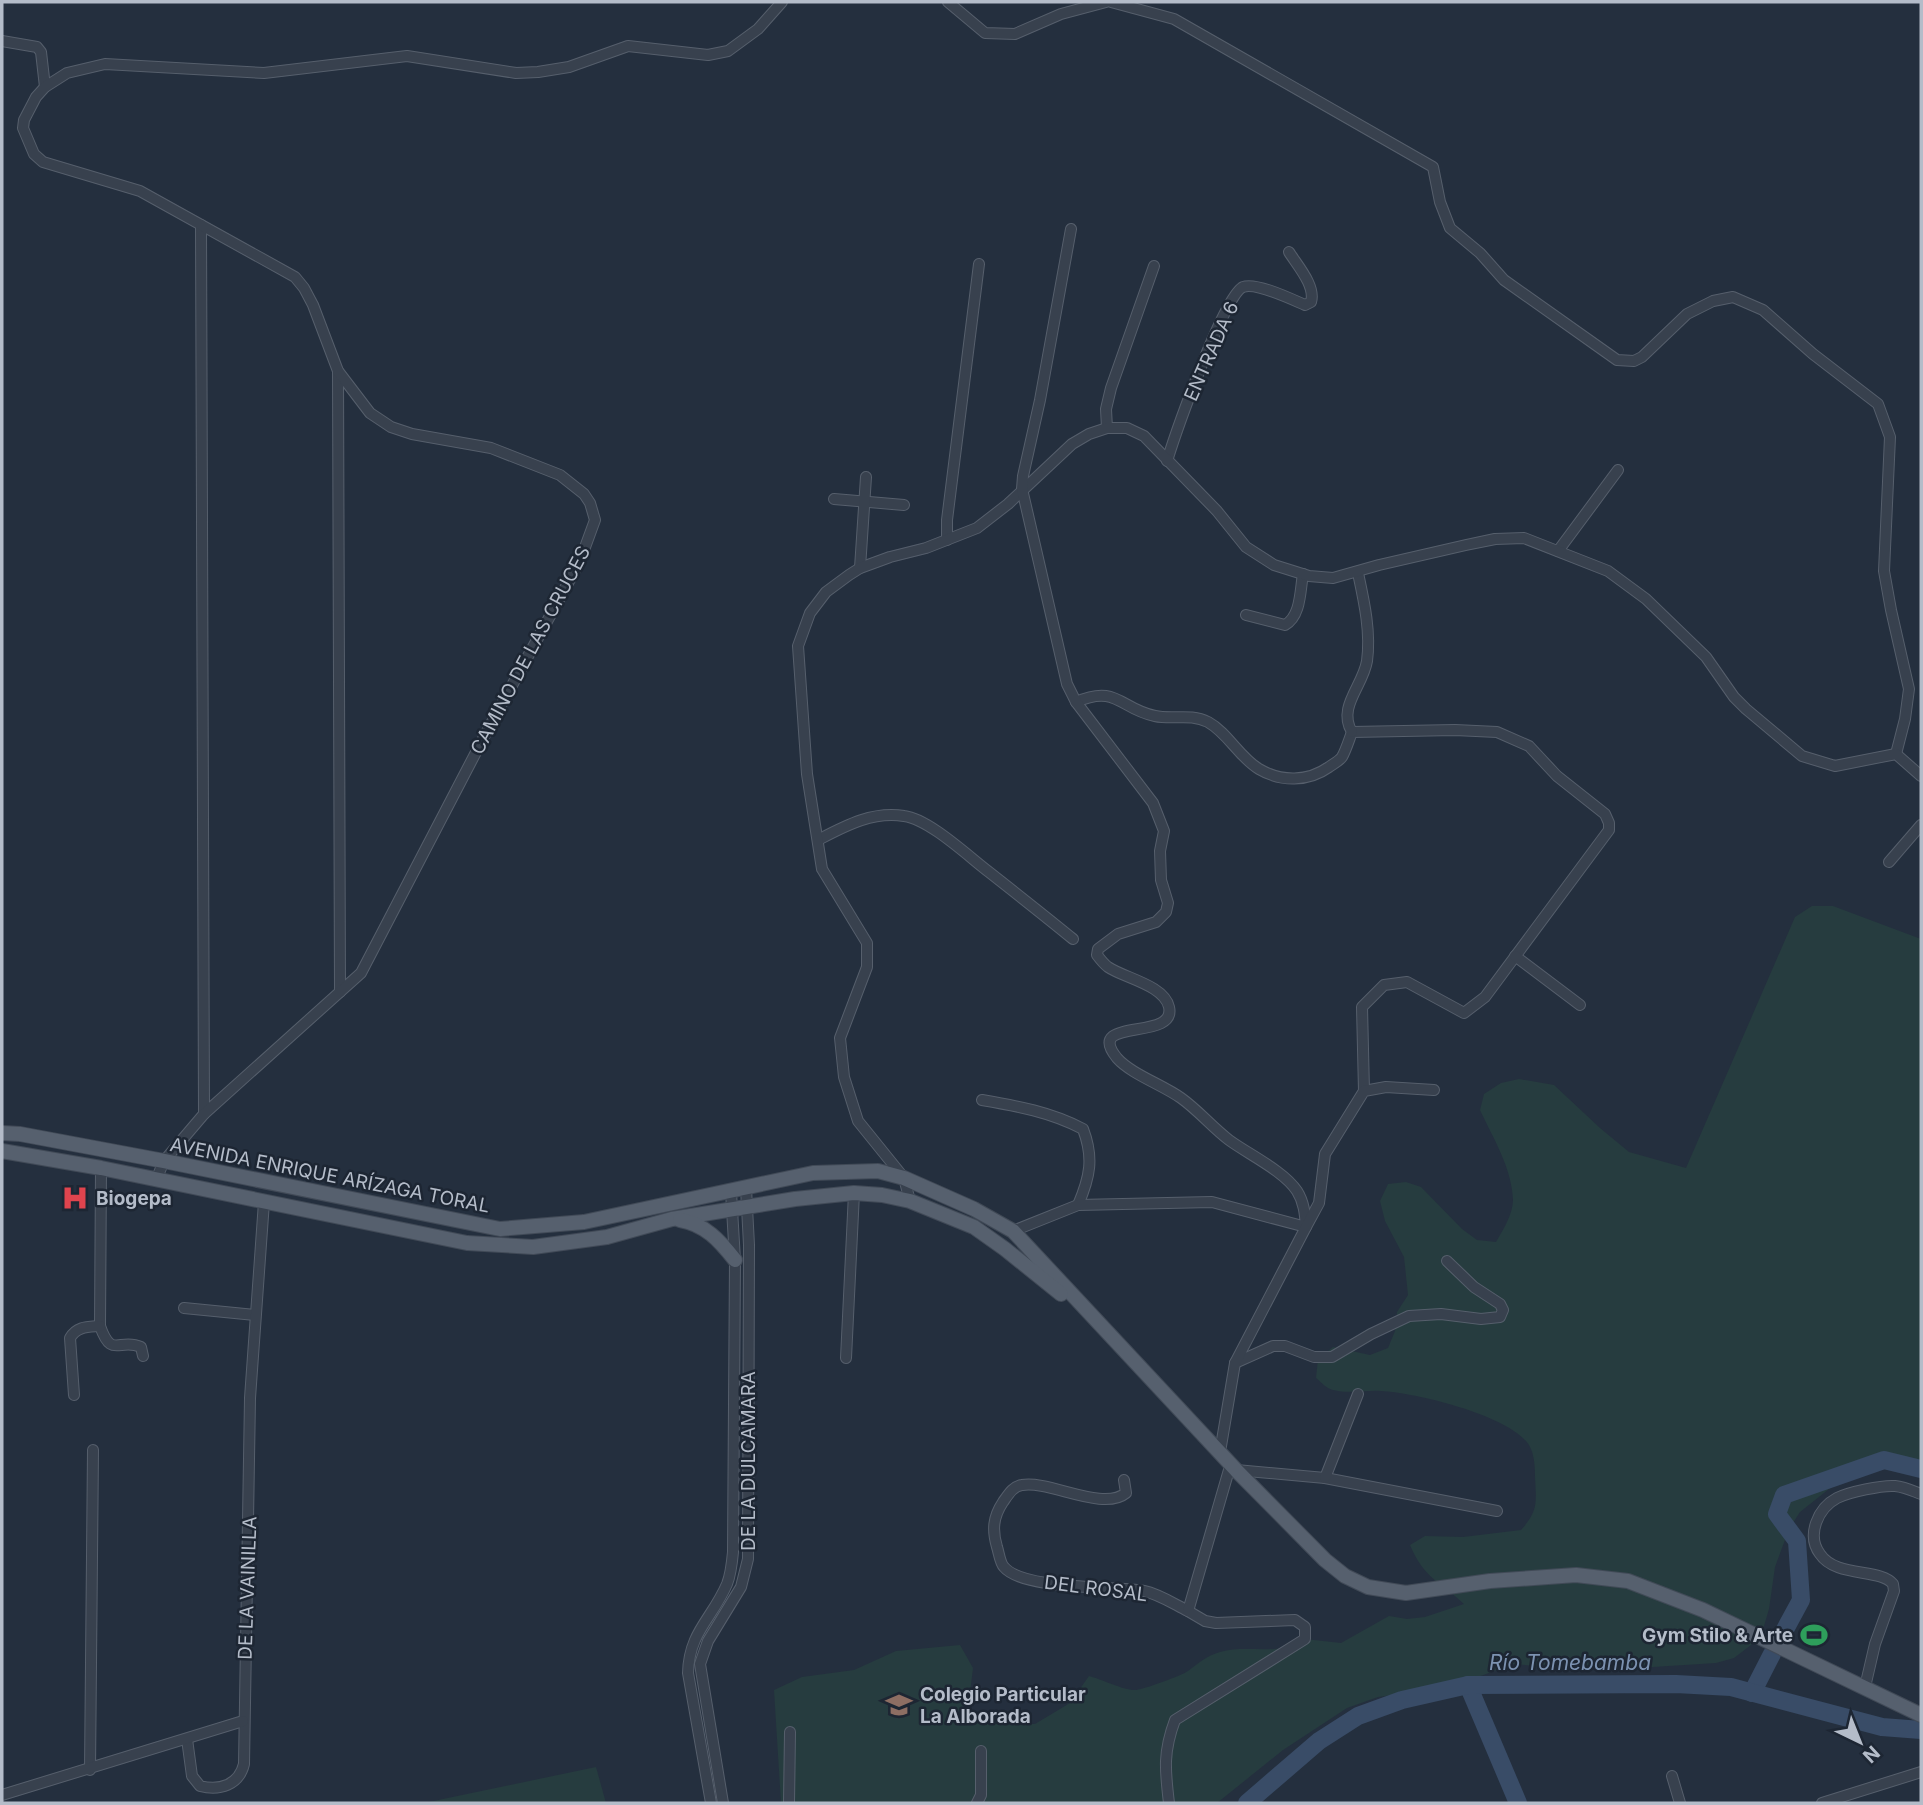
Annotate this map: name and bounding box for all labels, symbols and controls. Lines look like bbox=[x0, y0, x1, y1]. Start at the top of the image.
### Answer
street label: ENTRADA 6 bbox=[1179, 298, 1244, 405]
street label: CAMINO DE LAS CRUCES bbox=[466, 542, 595, 758]
street label: AVENIDA ENRIQUE ARÍZAGA TORAL bbox=[168, 1132, 492, 1218]
hospital icon: Biogepa bbox=[60, 1183, 90, 1213]
place label: Biogepa bbox=[96, 1187, 172, 1210]
street label: DE LA DULCAMARA bbox=[737, 1371, 760, 1551]
street label: DE LA VAINILLA bbox=[233, 1516, 262, 1660]
street label: DEL ROSAL bbox=[1043, 1571, 1149, 1606]
sports icon: Gym Stilo & Arte bbox=[1799, 1620, 1829, 1650]
place label: Gym Stilo & Arte bbox=[1642, 1624, 1793, 1647]
water label: Río Tomebamba bbox=[1489, 1650, 1651, 1675]
place label: Colegio Particular La Alborada bbox=[920, 1683, 1086, 1728]
school or university icon: Colegio Particular La Alborada bbox=[884, 1690, 914, 1720]
north arrow bbox=[1825, 1707, 1895, 1777]
text: N bbox=[1858, 1741, 1884, 1767]

